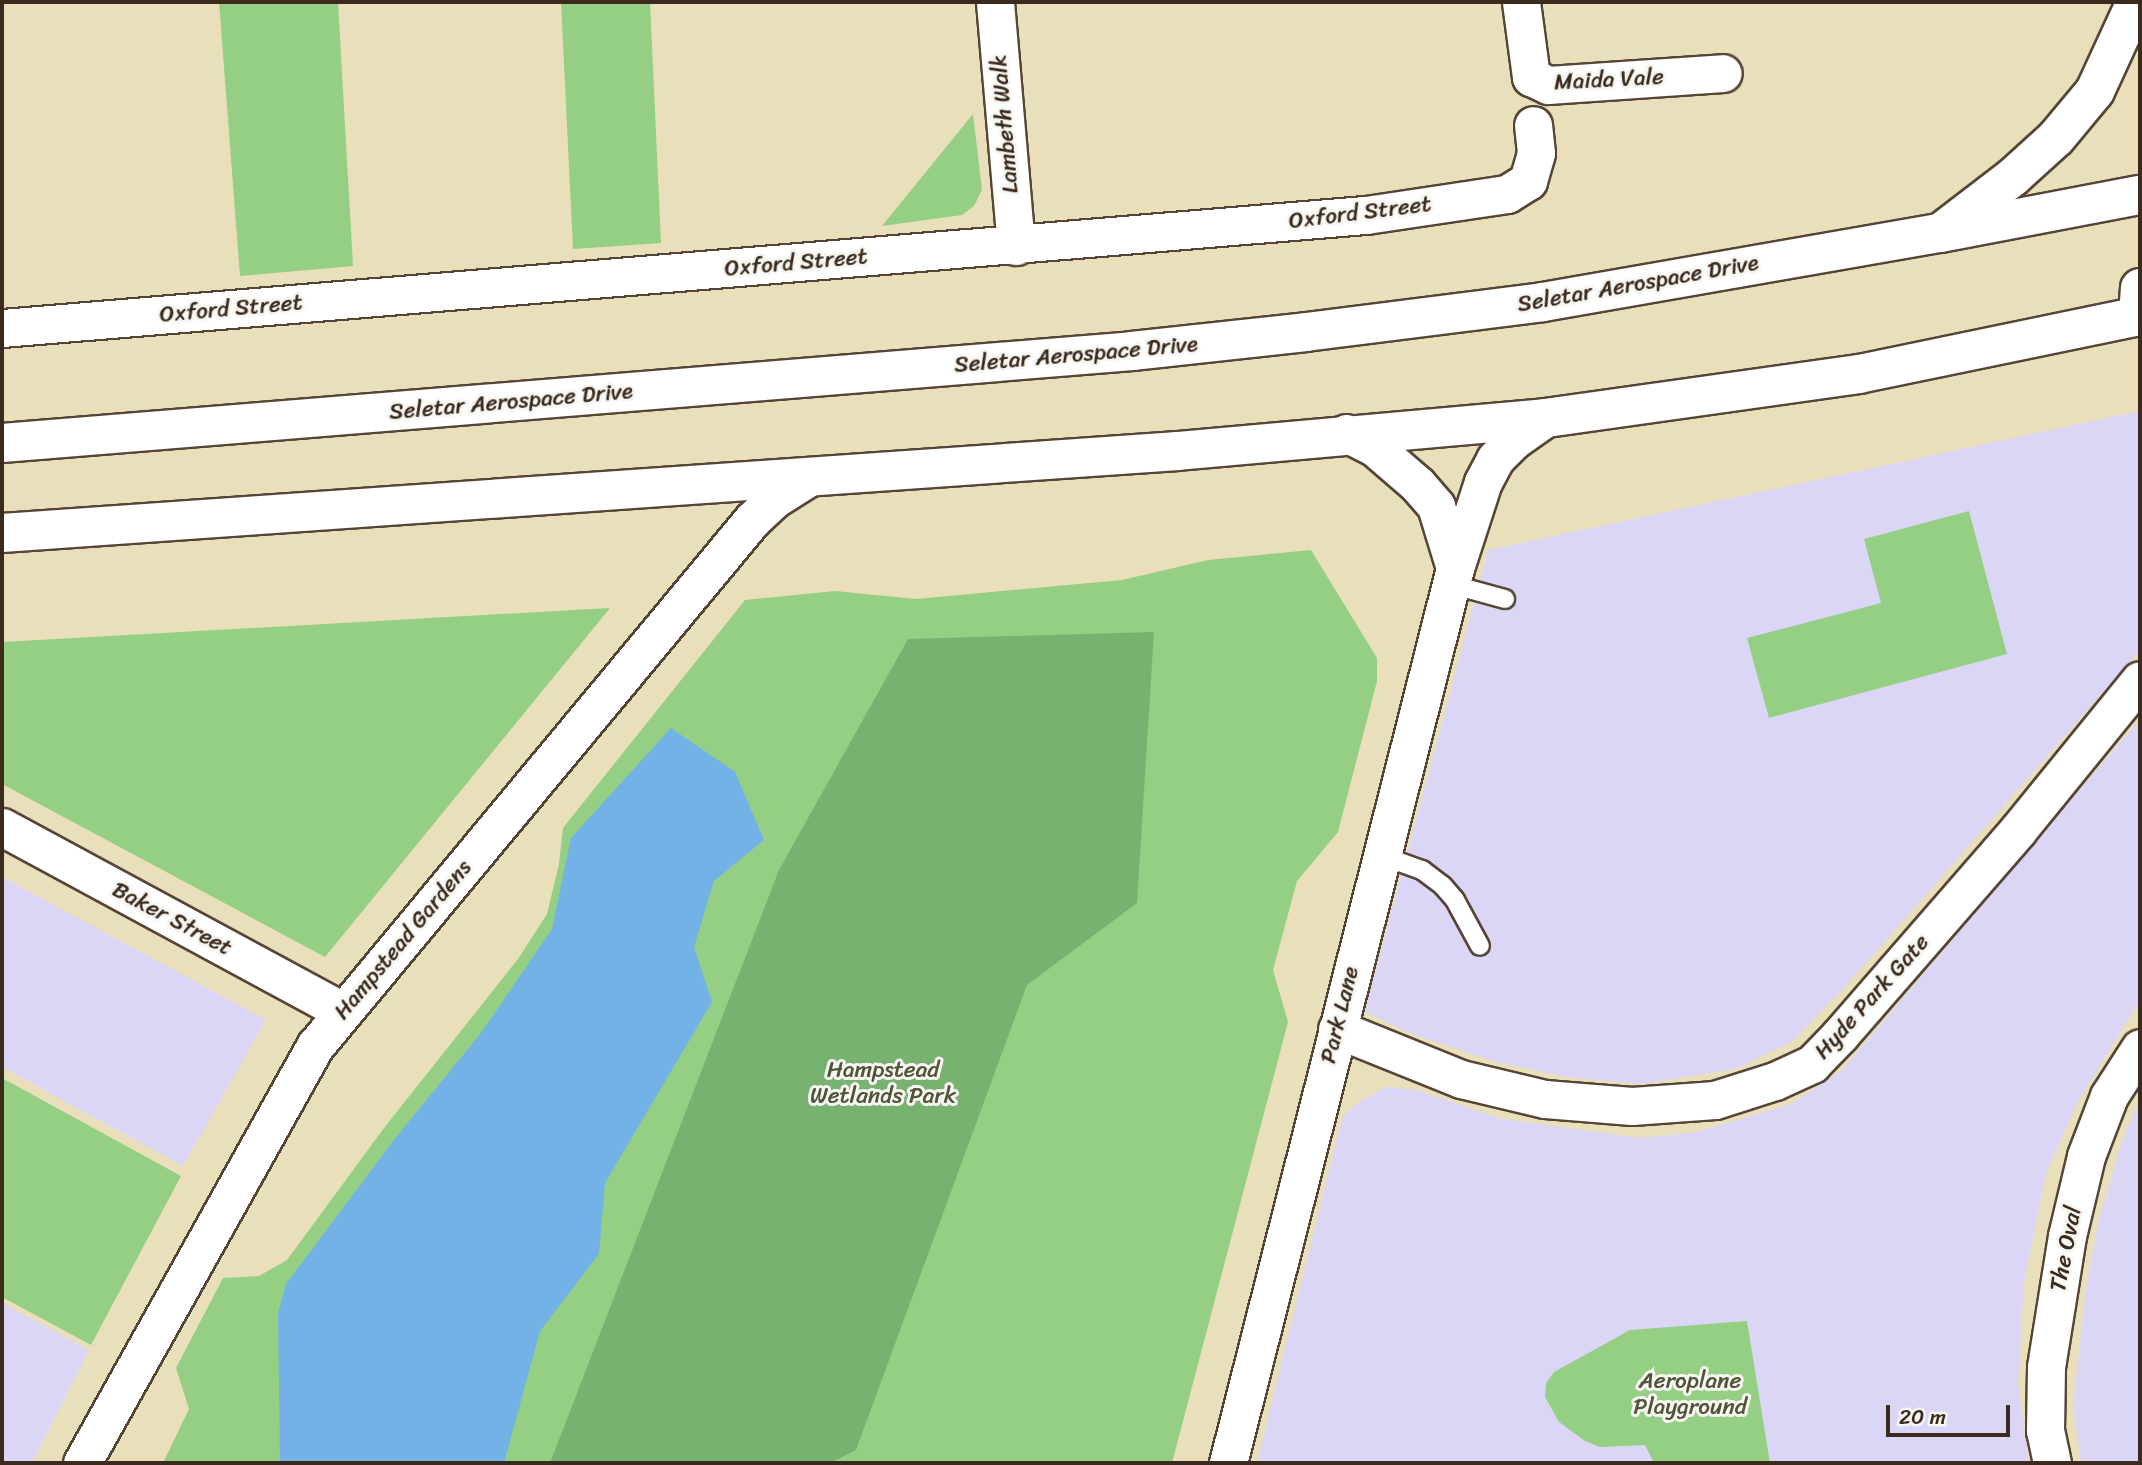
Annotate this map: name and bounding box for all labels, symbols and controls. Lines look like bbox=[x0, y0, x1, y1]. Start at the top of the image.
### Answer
street label: Lambeth Walk bbox=[985, 53, 1025, 195]
street label: Maida Vale bbox=[1554, 63, 1664, 97]
street label: Oxford Street bbox=[1288, 191, 1432, 235]
street label: Oxford Street bbox=[724, 243, 868, 283]
street label: Seletar Aerospace Drive bbox=[1515, 249, 1761, 319]
street label: Oxford Street bbox=[159, 289, 303, 329]
street label: Seletar Aerospace Drive bbox=[953, 331, 1199, 379]
street label: Seletar Aerospace Drive bbox=[388, 378, 634, 426]
street label: Hampstead Gardens bbox=[328, 854, 478, 1026]
street label: Baker Street bbox=[107, 876, 237, 962]
street label: Hyde Park Gate bbox=[1809, 929, 1935, 1065]
street label: Park Lane bbox=[1315, 963, 1365, 1067]
park label: Hampstead Wetlands Park bbox=[810, 1056, 956, 1110]
street label: The Oval bbox=[2044, 1204, 2088, 1294]
park label: Aeroplane Playground bbox=[1633, 1367, 1747, 1421]
scale bar bbox=[1890, 1392, 2014, 1436]
text: 20 m bbox=[1899, 1398, 1946, 1436]

